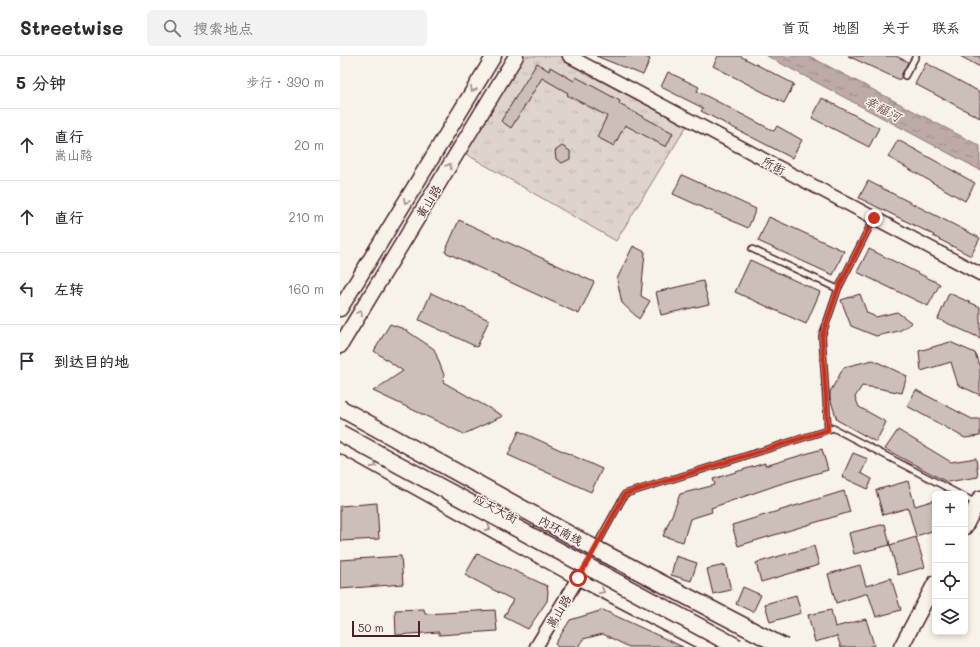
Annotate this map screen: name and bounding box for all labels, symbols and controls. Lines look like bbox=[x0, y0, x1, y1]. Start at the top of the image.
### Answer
search box bbox=[147, 10, 427, 46]
text: Streetwise bbox=[20, 15, 123, 40]
icon: search bbox=[161, 17, 183, 39]
text: 搜索地点 bbox=[193, 18, 253, 38]
text: 首页 bbox=[782, 18, 810, 37]
text: 地图 bbox=[832, 18, 860, 37]
text: 关于 bbox=[882, 18, 910, 37]
text: 联系 bbox=[932, 18, 960, 37]
text: 5 分钟 bbox=[16, 71, 66, 93]
text: 步行 · 390 m bbox=[246, 73, 324, 90]
one-way arrow bbox=[471, 85, 478, 92]
water label: 幸福河 bbox=[862, 91, 906, 126]
text: 直行 bbox=[54, 126, 84, 146]
icon: ahead bbox=[16, 134, 38, 156]
text: 20 m bbox=[294, 136, 324, 153]
text: 嵩山路 bbox=[54, 146, 93, 163]
street label: 所街 bbox=[760, 152, 788, 178]
one-way arrow bbox=[445, 163, 452, 170]
street label: 黄山路 bbox=[412, 181, 444, 221]
one-way arrow bbox=[403, 197, 411, 204]
icon: ahead bbox=[16, 206, 38, 228]
text: 直行 bbox=[54, 207, 84, 227]
text: 210 m bbox=[288, 208, 324, 225]
route end bbox=[865, 209, 883, 227]
icon: left bbox=[16, 278, 38, 300]
text: 左转 bbox=[54, 279, 84, 299]
text: 160 m bbox=[288, 280, 324, 297]
one-way arrow bbox=[356, 310, 363, 317]
icon: arrive bbox=[16, 350, 38, 372]
text: 到达目的地 bbox=[54, 351, 129, 371]
one-way arrow bbox=[370, 460, 377, 467]
street label: 应天大街 bbox=[471, 490, 521, 526]
map controls bbox=[932, 491, 968, 635]
button: + bbox=[932, 491, 968, 527]
street label: 内环南线 bbox=[536, 511, 586, 549]
one-way arrow bbox=[484, 523, 491, 531]
button: − bbox=[932, 527, 968, 563]
button: locate bbox=[932, 563, 968, 599]
route start bbox=[569, 569, 587, 587]
one-way arrow bbox=[597, 586, 605, 593]
street label: 嵩山路 bbox=[542, 591, 574, 631]
button: layers bbox=[932, 599, 968, 635]
scale bar bbox=[352, 619, 420, 638]
text: 50 m bbox=[358, 620, 384, 635]

